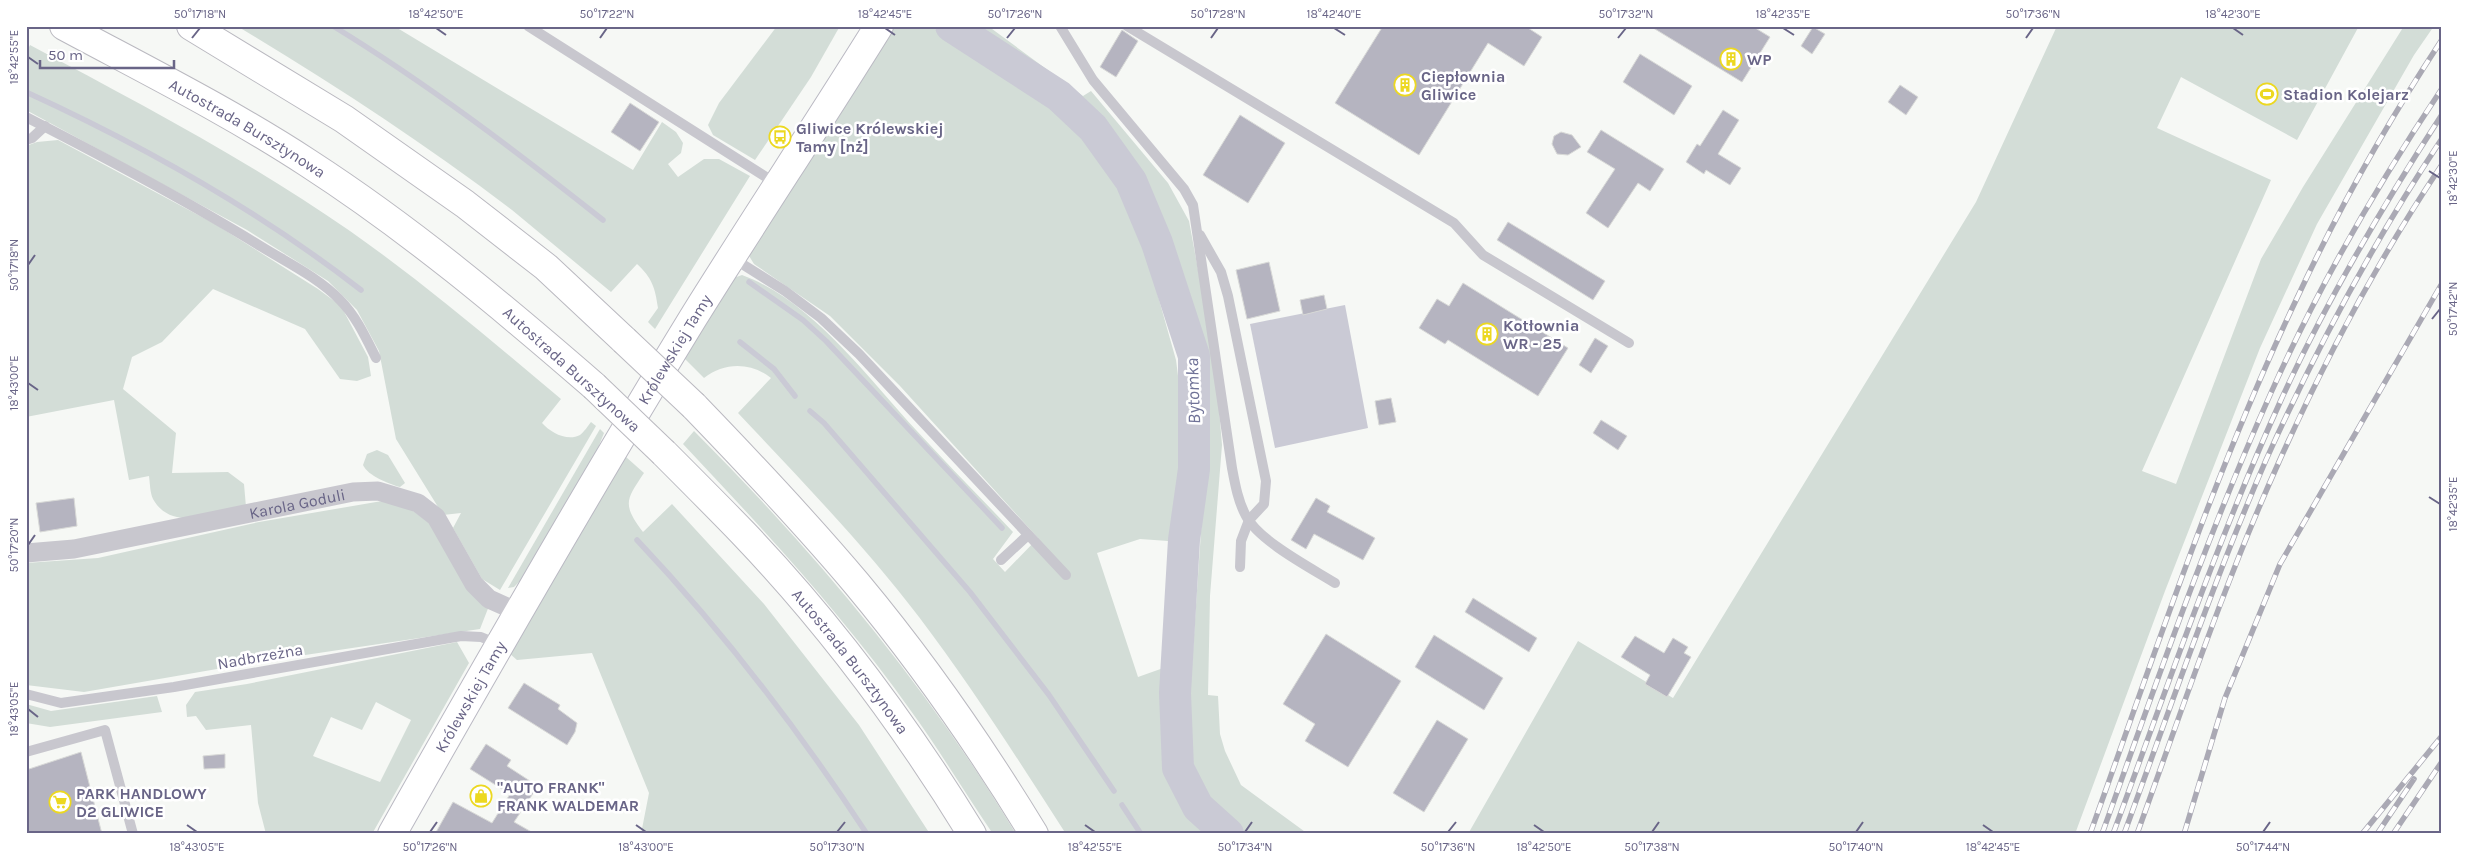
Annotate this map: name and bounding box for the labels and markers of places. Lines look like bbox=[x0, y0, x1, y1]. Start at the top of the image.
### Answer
building icon: WP bbox=[1719, 47, 1743, 71]
place label: WP bbox=[1747, 50, 1771, 69]
place label: Ciepłownia Gliwice bbox=[1421, 67, 1505, 104]
building icon: Ciepłownia Gliwice bbox=[1393, 73, 1417, 97]
sports icon: Stadion Kolejarz bbox=[2255, 82, 2279, 106]
place label: Stadion Kolejarz bbox=[2283, 85, 2409, 104]
place label: Gliwice Królewskiej Tamy [nż] bbox=[796, 119, 944, 156]
bus stop icon: Gliwice Królewskiej Tamy [nż] bbox=[768, 125, 792, 149]
place label: Kotłownia WR - 25 bbox=[1503, 316, 1579, 353]
building icon: Kotłownia WR - 25 bbox=[1475, 322, 1499, 346]
place label: "AUTO FRANK" FRANK WALDEMAR bbox=[497, 778, 639, 815]
place label: PARK HANDLOWY D2 GLIWICE bbox=[76, 784, 207, 821]
shop icon: "AUTO FRANK" FRANK WALDEMAR bbox=[469, 784, 493, 808]
supermarket icon: PARK HANDLOWY D2 GLIWICE bbox=[48, 790, 72, 814]

